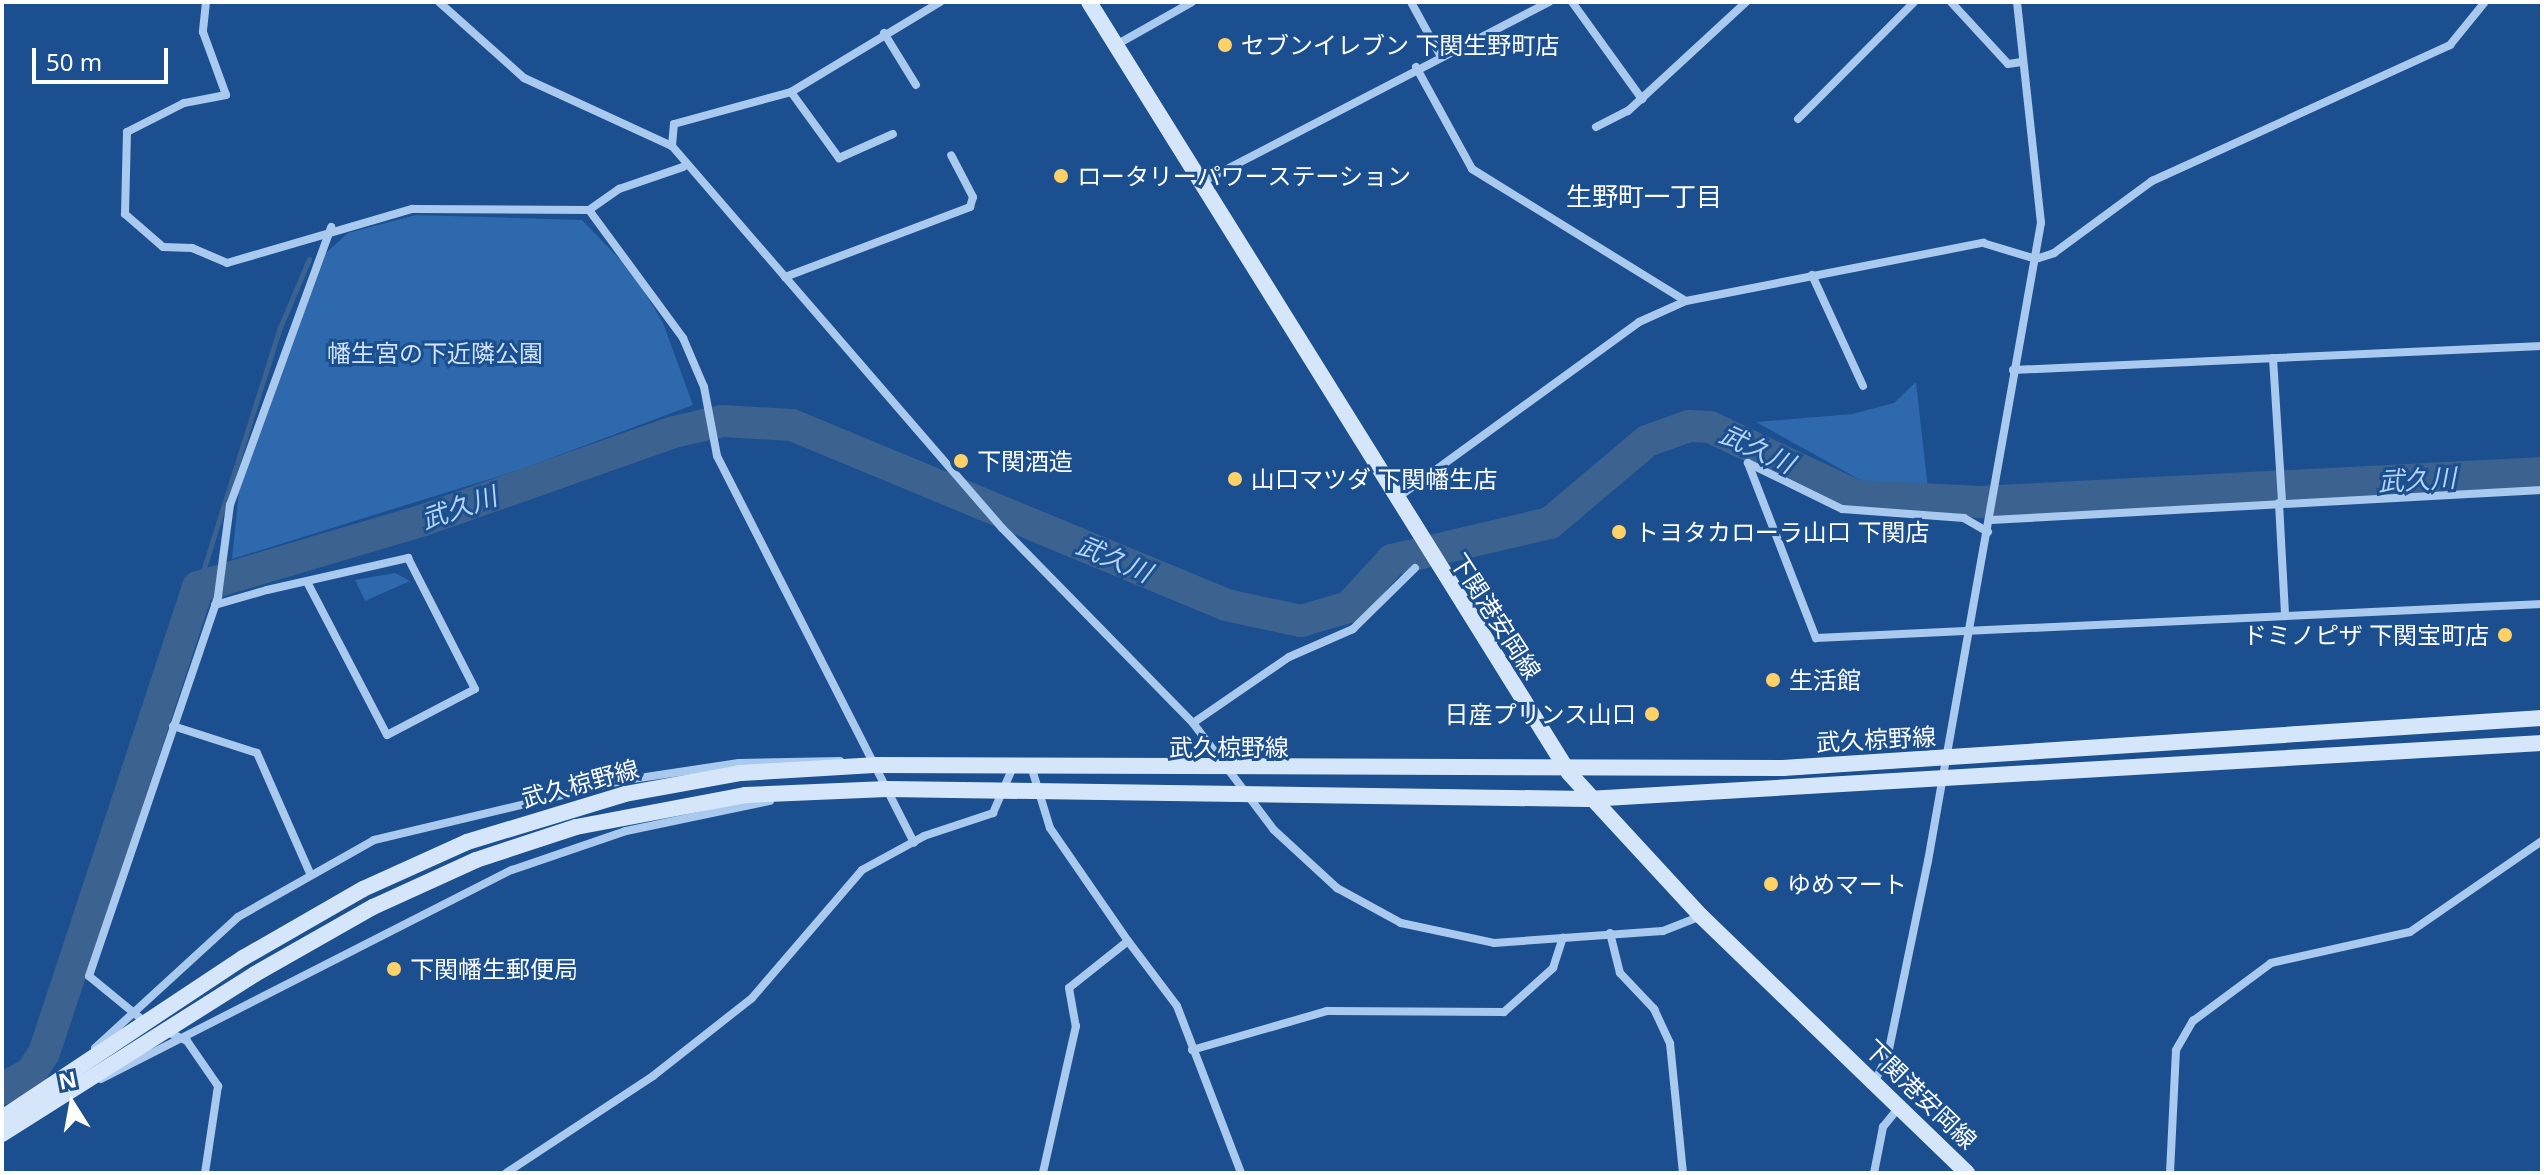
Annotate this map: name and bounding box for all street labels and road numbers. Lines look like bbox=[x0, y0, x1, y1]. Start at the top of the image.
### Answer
street label: 下関港安岡線 bbox=[1445, 548, 1547, 684]
street label: 武久椋野線 bbox=[1815, 721, 1937, 757]
street label: 武久椋野線 bbox=[1169, 733, 1289, 761]
street label: 武久椋野線 bbox=[518, 754, 642, 812]
street label: 下関港安岡線 bbox=[1859, 1034, 1983, 1154]

